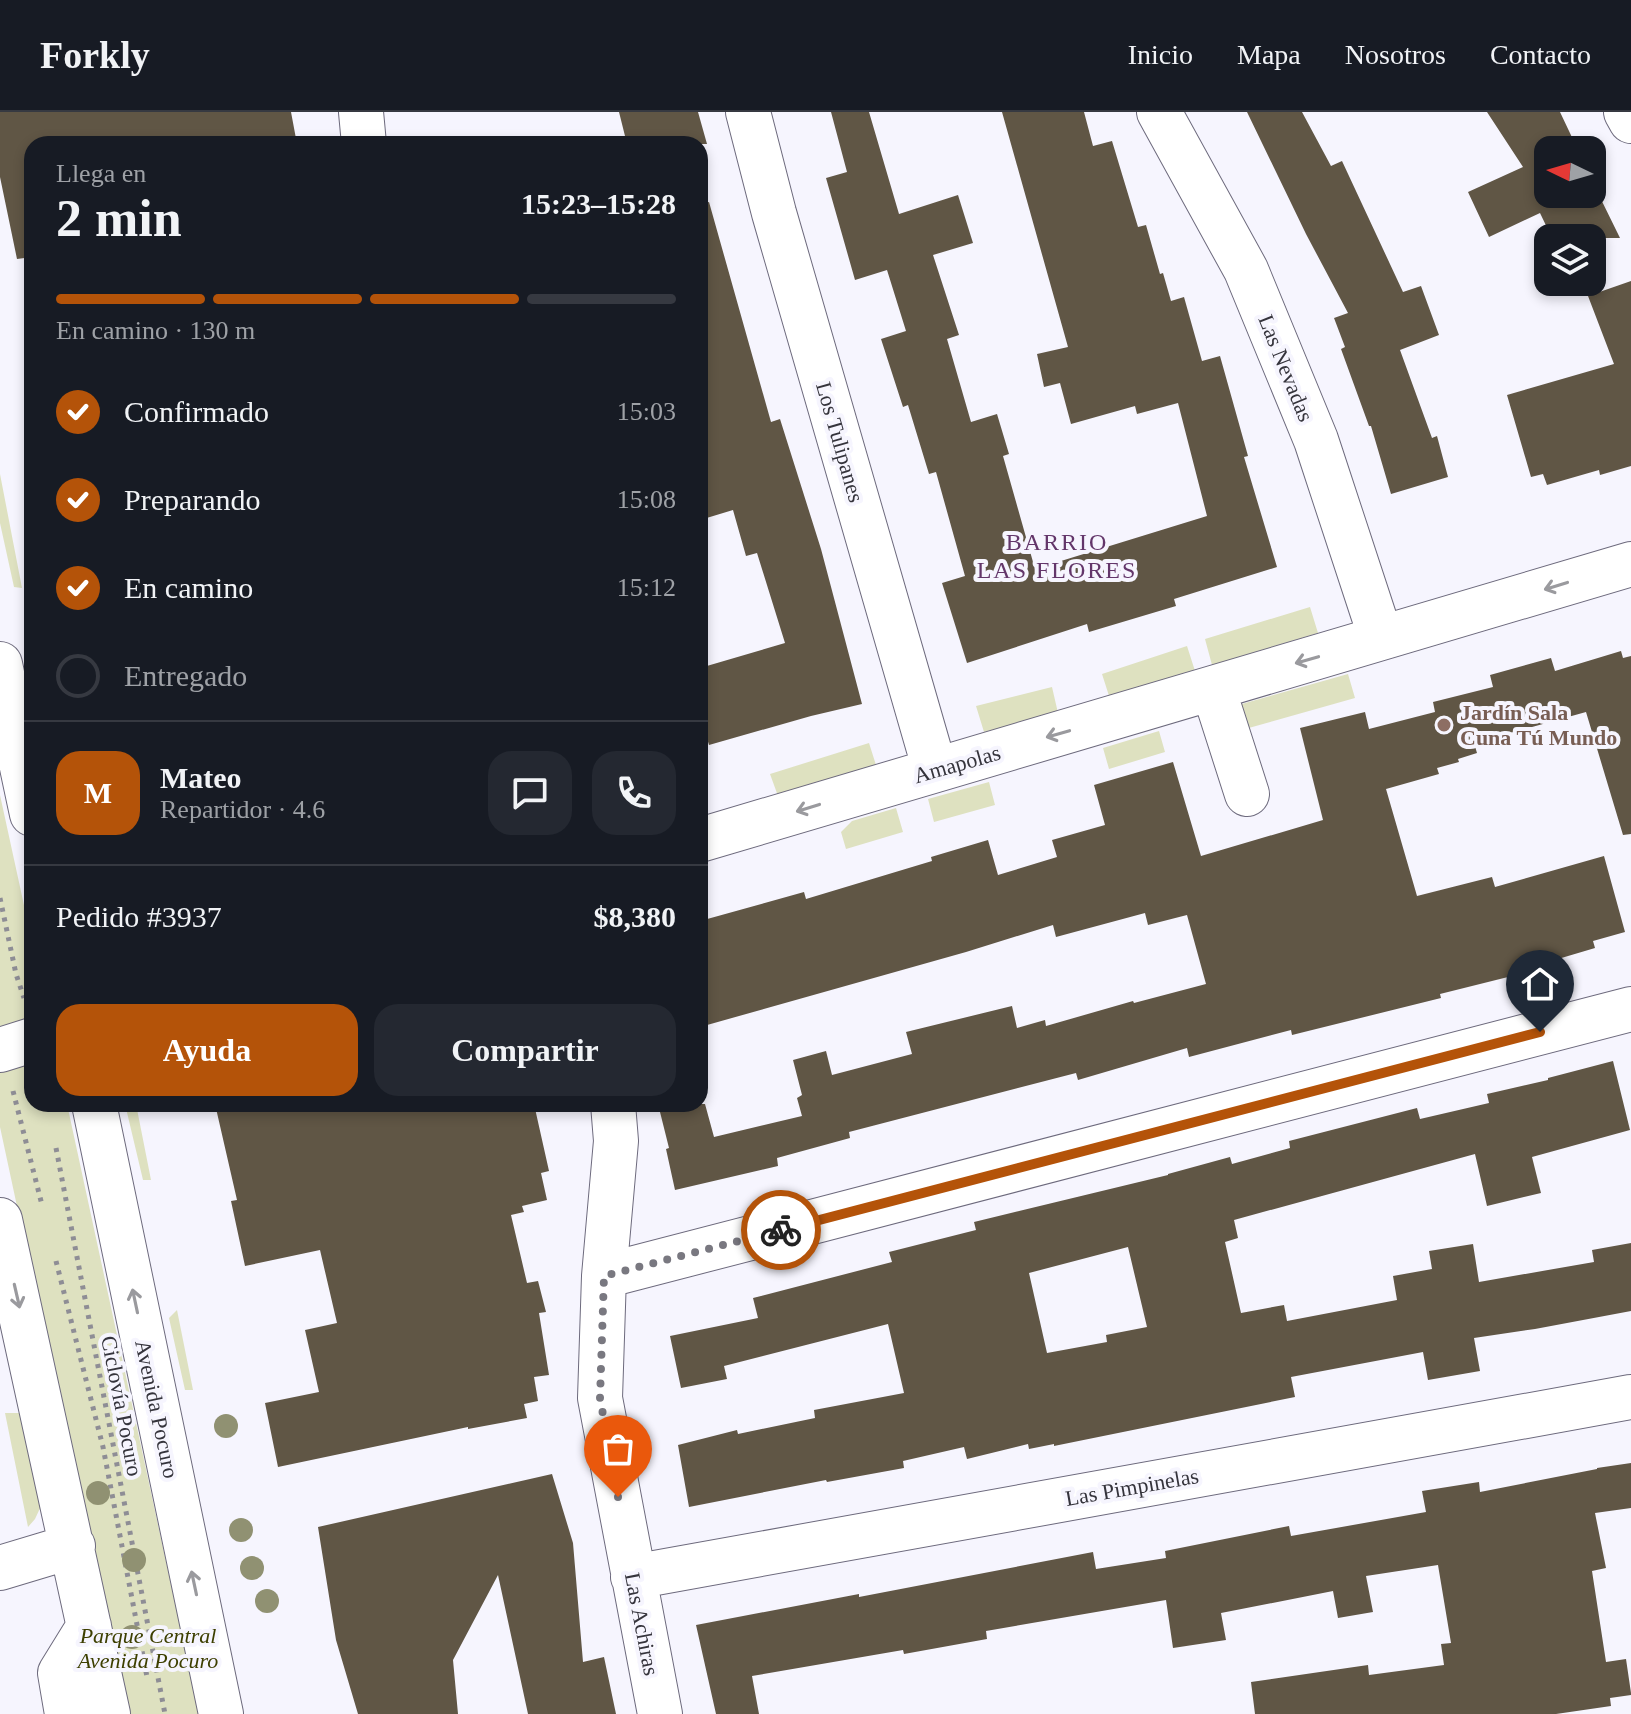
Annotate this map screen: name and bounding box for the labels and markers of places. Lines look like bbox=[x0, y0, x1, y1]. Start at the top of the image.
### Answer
place label: Jardín Sala Cuna Tú Mundo bbox=[1460, 700, 1617, 750]
marker: Jardín Sala Cuna Tú Mundo bbox=[1435, 716, 1453, 734]
pin bbox=[1506, 950, 1574, 1032]
pin bbox=[584, 1415, 652, 1497]

